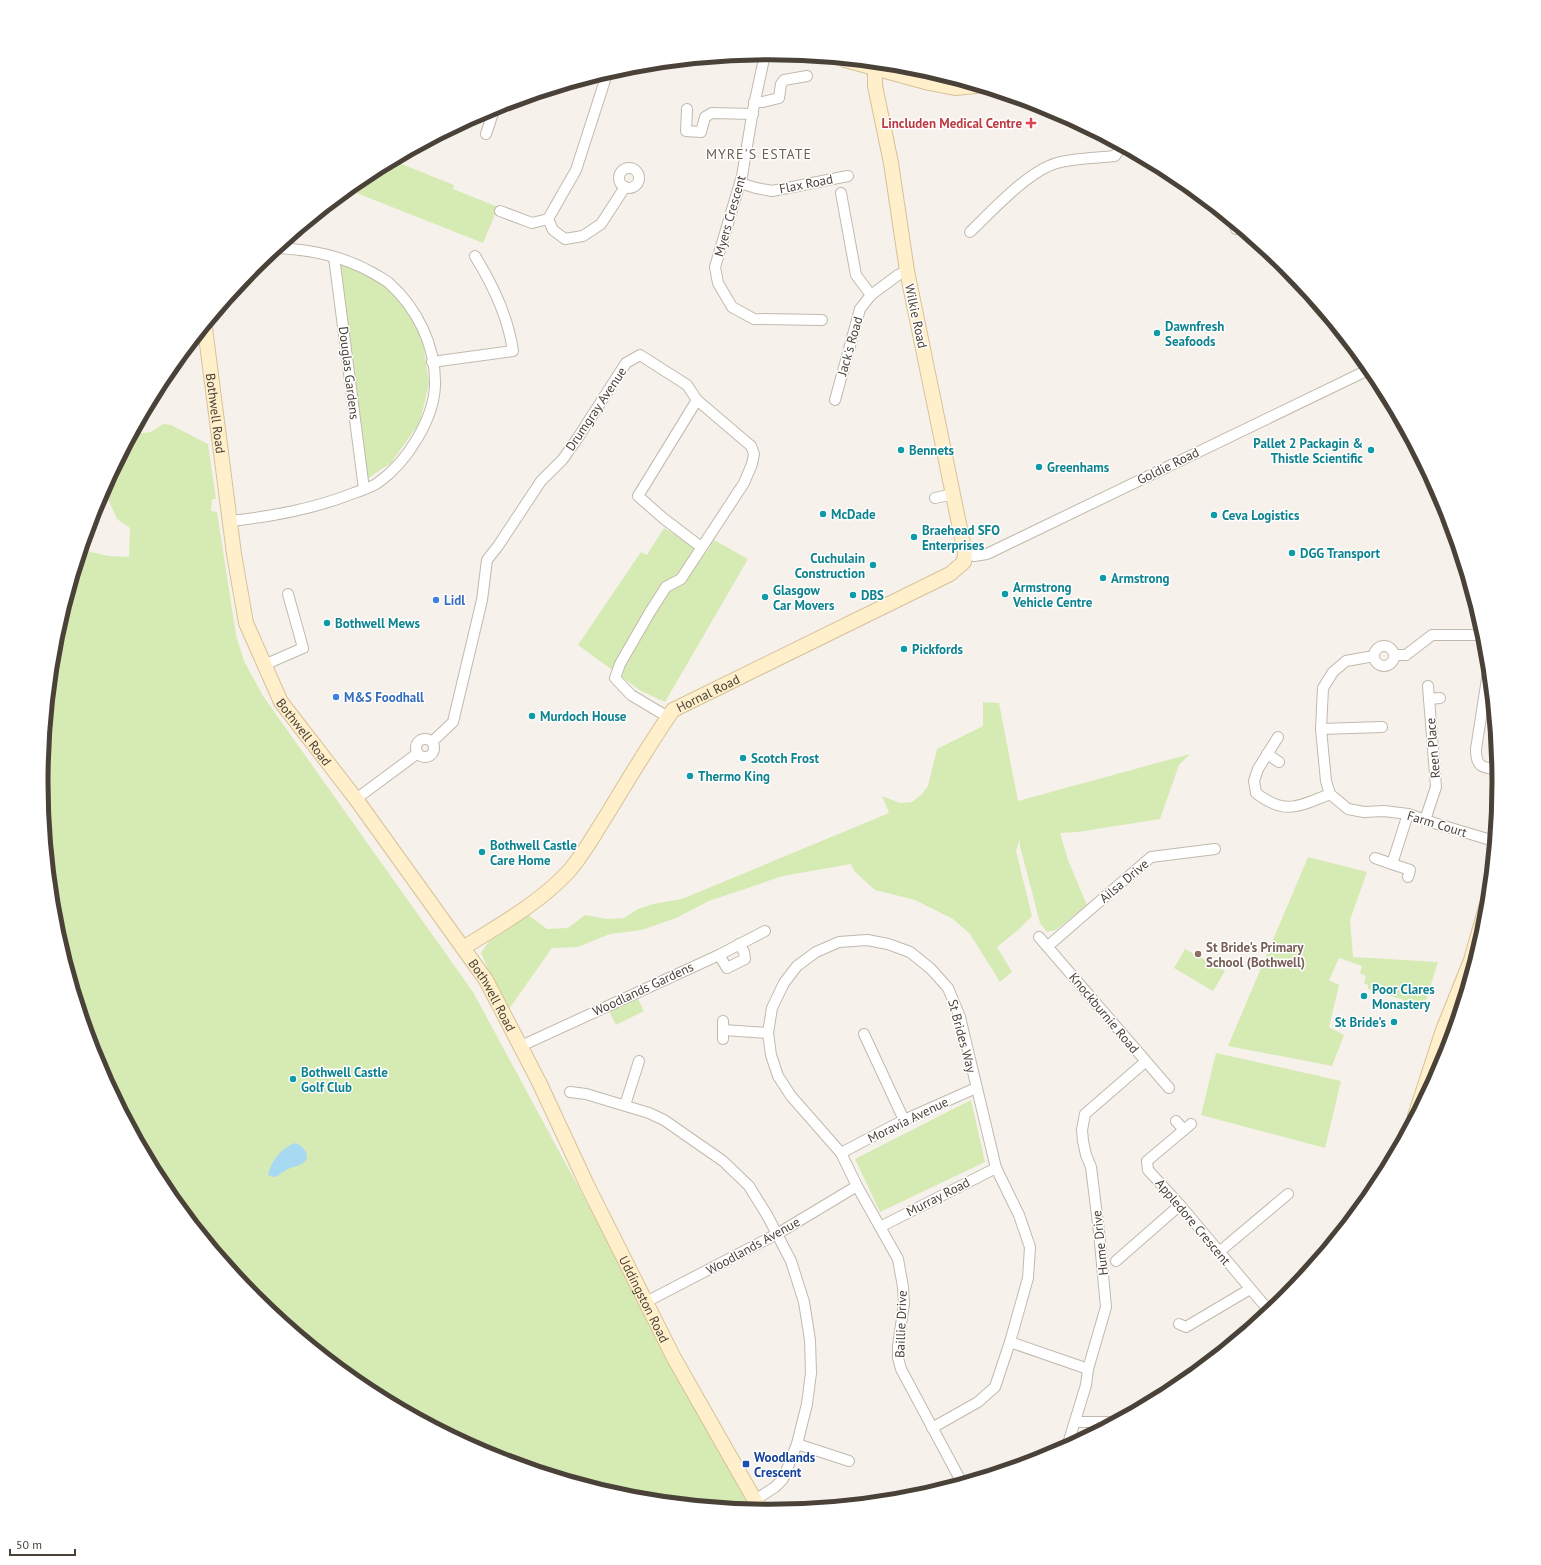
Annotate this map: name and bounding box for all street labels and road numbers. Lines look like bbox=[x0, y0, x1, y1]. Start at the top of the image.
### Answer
street label: Flax Road bbox=[778, 170, 834, 198]
street label: Myers Crescent bbox=[710, 173, 750, 259]
street label: Wilkie Road bbox=[901, 282, 931, 350]
street label: Jack's Road bbox=[833, 314, 867, 379]
street label: Douglas Gardens bbox=[335, 325, 363, 421]
street label: Drumgray Avenue bbox=[562, 364, 630, 454]
street label: Bothwell Road bbox=[202, 372, 230, 454]
street label: Goldie Road bbox=[1134, 444, 1202, 488]
street label: Hornal Road bbox=[673, 670, 742, 716]
street label: Bothwell Road bbox=[273, 695, 335, 769]
street label: Reen Place bbox=[1422, 717, 1444, 779]
street label: Farm Court bbox=[1405, 807, 1470, 841]
street label: Ailsa Drive bbox=[1096, 855, 1152, 907]
street label: Bothwell Road bbox=[465, 955, 520, 1034]
street label: Woodlands Gardens bbox=[590, 958, 696, 1020]
street label: Knockburnie Road bbox=[1065, 969, 1143, 1057]
street label: St Brides Way bbox=[944, 997, 980, 1075]
street label: Moravia Avenue bbox=[865, 1093, 951, 1147]
street label: Murray Road bbox=[903, 1174, 973, 1220]
street label: Appledore Crescent bbox=[1152, 1175, 1235, 1269]
street label: Hume Drive bbox=[1088, 1210, 1112, 1276]
street label: Woodlands Avenue bbox=[703, 1213, 803, 1279]
street label: Uddingston Road bbox=[615, 1253, 673, 1345]
street label: Baillie Drive bbox=[891, 1290, 911, 1358]

